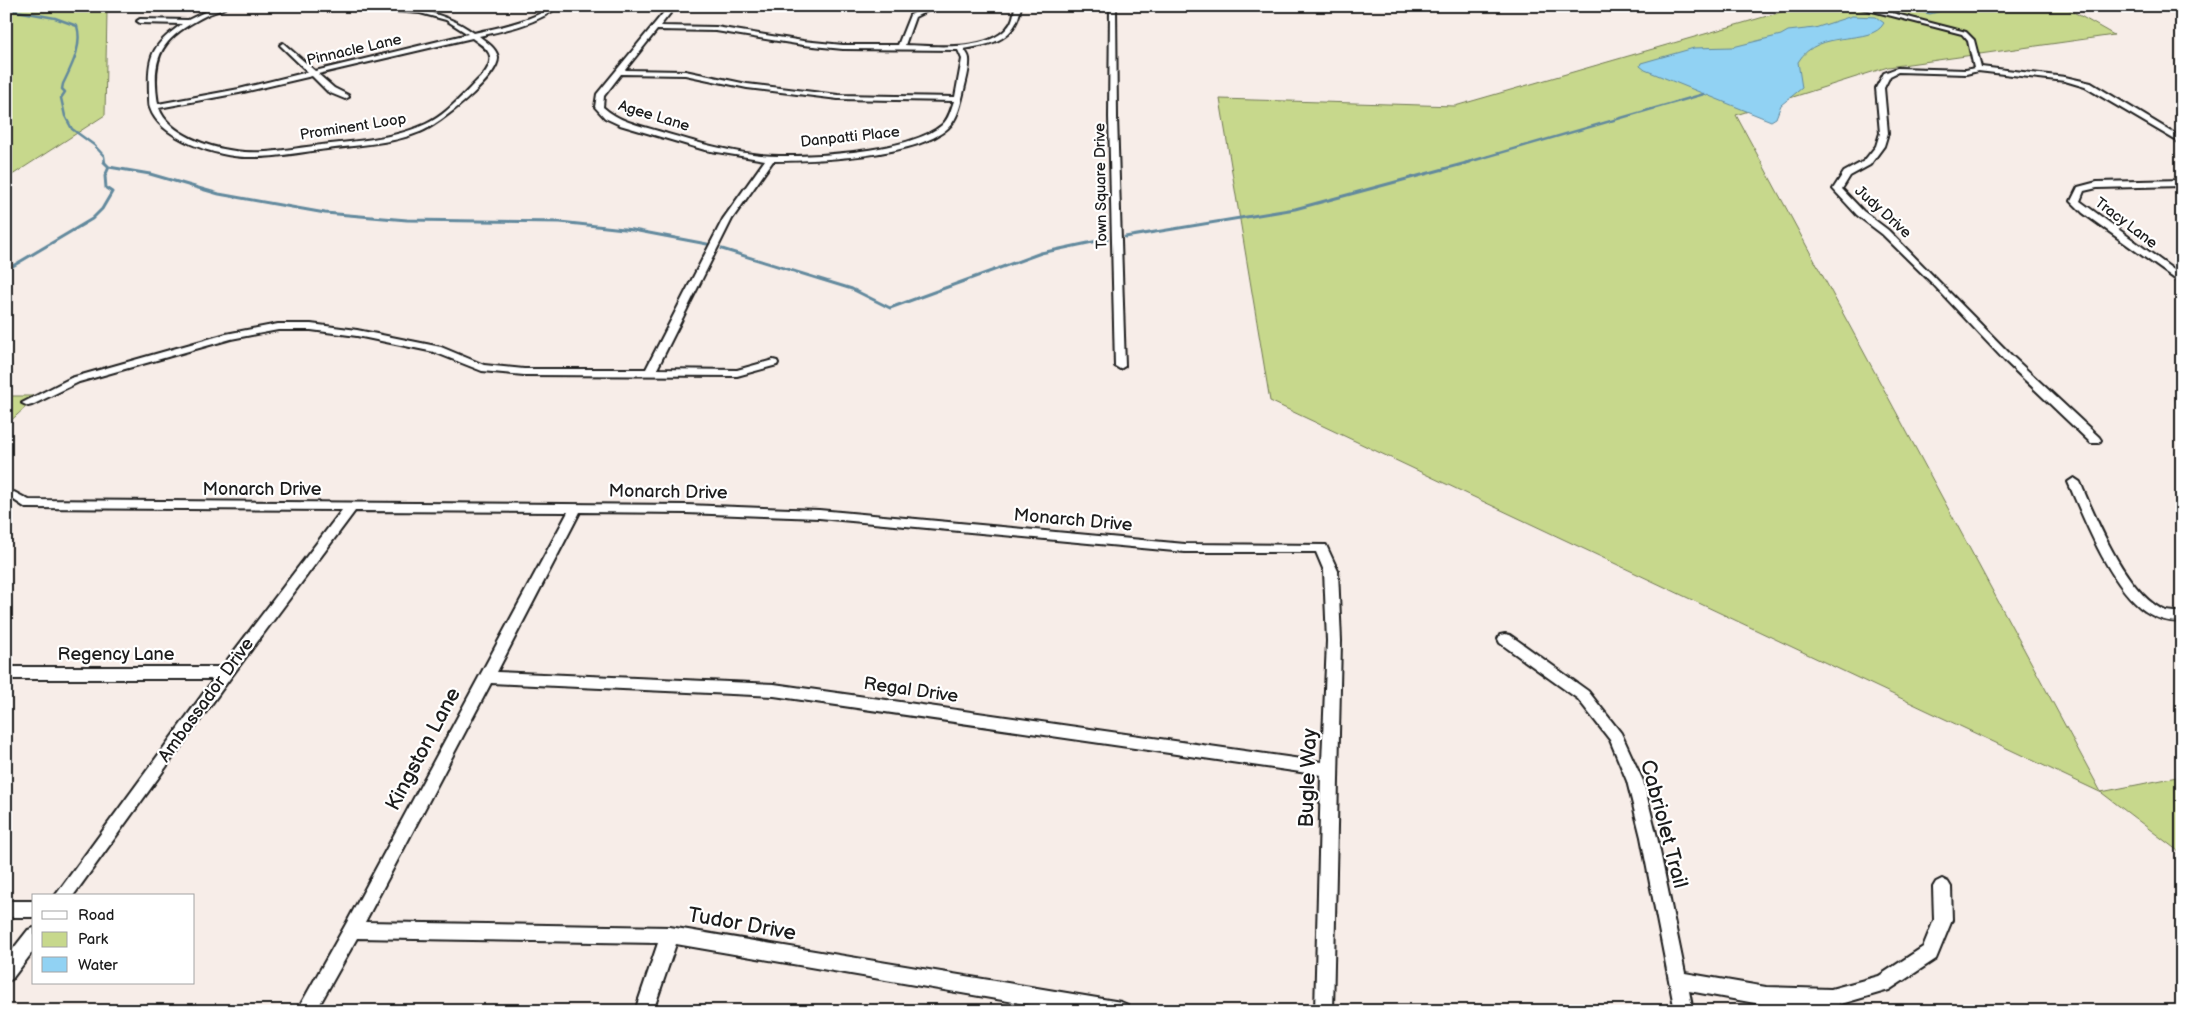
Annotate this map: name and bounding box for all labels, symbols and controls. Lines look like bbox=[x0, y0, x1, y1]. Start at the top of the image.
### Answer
street label: Pinnacle Lane bbox=[305, 30, 403, 70]
street label: Agee Lane bbox=[616, 96, 692, 136]
street label: Prominent Loop bbox=[298, 109, 408, 145]
street label: Danpatti Place bbox=[799, 122, 901, 152]
street label: Town Square Drive bbox=[1090, 123, 1112, 249]
street label: Judy Drive bbox=[1851, 182, 1915, 243]
street label: Tracy Lane bbox=[2091, 193, 2161, 253]
street label: Monarch Drive bbox=[203, 479, 322, 500]
street label: Monarch Drive bbox=[608, 480, 728, 504]
street label: Monarch Drive bbox=[1013, 504, 1133, 536]
street label: Ambassador Drive bbox=[154, 633, 258, 766]
street label: Regency Lane bbox=[58, 644, 175, 665]
street label: Regal Drive bbox=[862, 673, 960, 707]
street label: Kingston Lane bbox=[380, 683, 466, 815]
street label: Bugle Way bbox=[1294, 727, 1322, 828]
street label: Cabriolet Trail bbox=[1635, 757, 1693, 891]
legend bbox=[32, 894, 195, 984]
street label: Tudor Drive bbox=[686, 902, 798, 946]
text: Road bbox=[78, 906, 114, 925]
text: Park bbox=[78, 930, 109, 949]
text: Water bbox=[78, 956, 118, 975]

